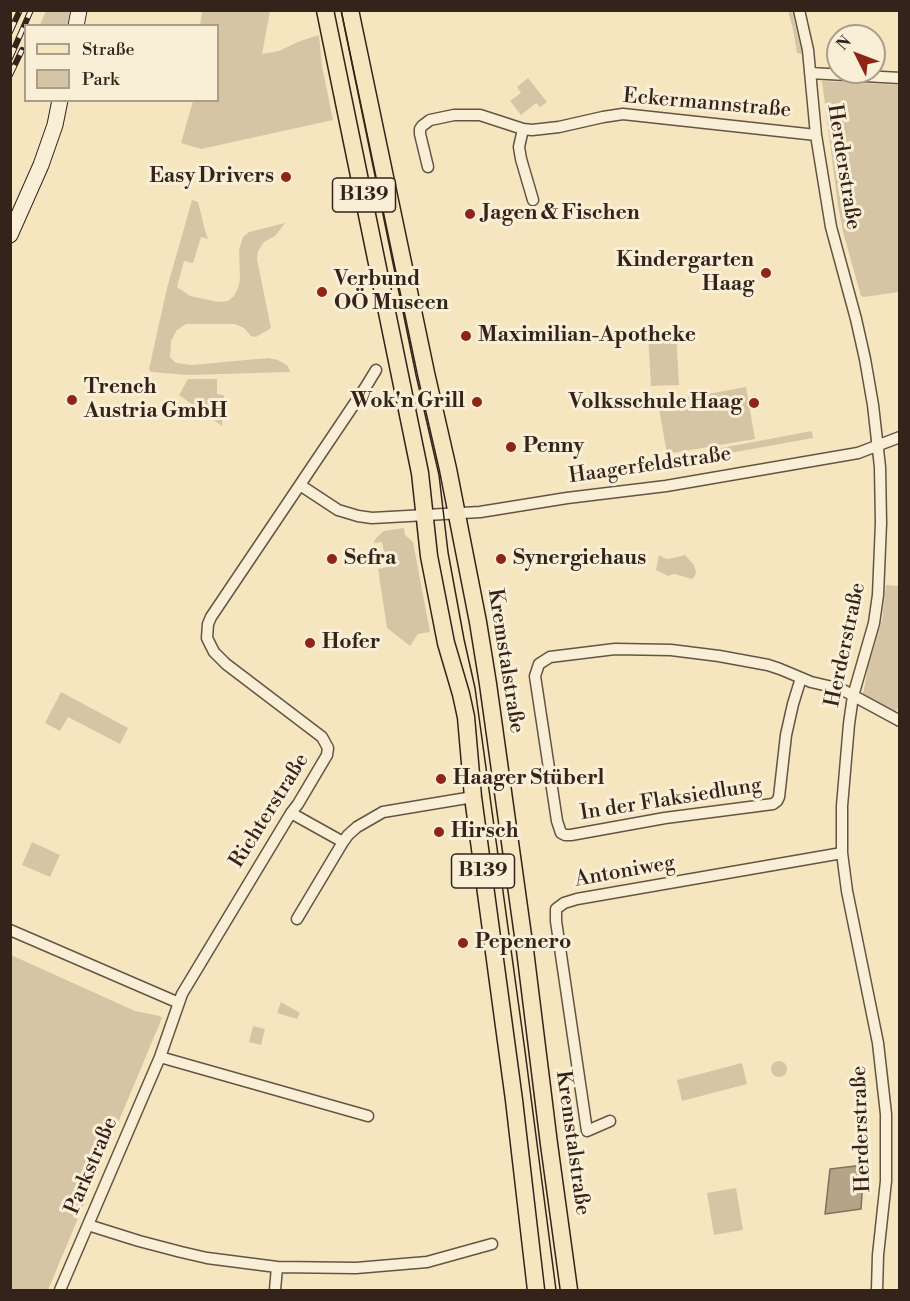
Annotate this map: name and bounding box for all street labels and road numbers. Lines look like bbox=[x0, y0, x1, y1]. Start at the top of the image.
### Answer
street label: Eckermannstraße bbox=[622, 84, 792, 124]
street label: Herderstraße bbox=[821, 102, 865, 232]
road number: B139 bbox=[332, 178, 395, 212]
street label: Haagerfeldstraße bbox=[567, 442, 733, 490]
street label: Herderstraße bbox=[821, 580, 871, 710]
street label: Kremstalstraße bbox=[481, 587, 529, 735]
street label: Richterstraße bbox=[225, 749, 315, 873]
street label: In der Flaksiedlung bbox=[578, 773, 764, 827]
street label: Antoniweg bbox=[573, 851, 677, 893]
road number: B139 bbox=[452, 854, 514, 888]
street label: Herderstraße bbox=[847, 1065, 877, 1193]
street label: Kremstalstraße bbox=[549, 1069, 595, 1217]
street label: Parkstraße bbox=[60, 1114, 124, 1218]

